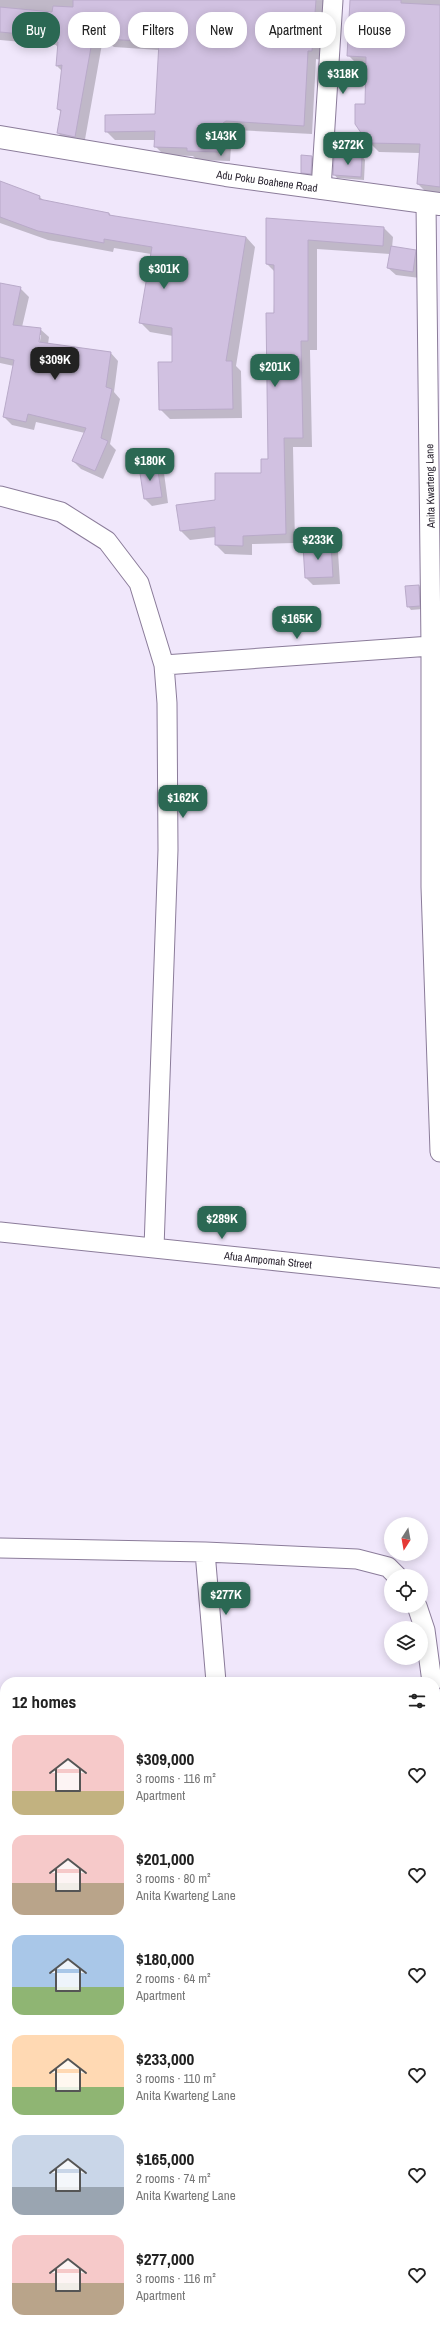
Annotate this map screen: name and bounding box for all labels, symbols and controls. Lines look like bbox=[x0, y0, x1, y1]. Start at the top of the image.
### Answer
chip: Buy bbox=[12, 12, 60, 48]
chip: Rent bbox=[68, 12, 120, 48]
chip: Filters bbox=[128, 12, 188, 48]
chip: New bbox=[196, 12, 247, 48]
chip: Apartment bbox=[255, 12, 336, 48]
chip: House bbox=[344, 12, 405, 48]
pin: $318K bbox=[315, 61, 371, 95]
text: $318K bbox=[327, 65, 359, 82]
pin: $143K bbox=[193, 123, 249, 157]
text: $143K bbox=[205, 127, 237, 144]
pin: $272K bbox=[320, 132, 376, 166]
text: $272K bbox=[332, 136, 364, 153]
street label: Adu Poku Boahene Road bbox=[215, 167, 318, 195]
pin: $301K bbox=[136, 256, 192, 290]
text: $301K bbox=[148, 260, 180, 277]
pin: $309K bbox=[27, 347, 83, 381]
text: $309K bbox=[39, 351, 71, 368]
pin: $201K bbox=[247, 354, 303, 388]
text: $201K bbox=[259, 358, 291, 375]
street label: Anita Kwarteng Lane bbox=[422, 444, 438, 529]
pin: $180K bbox=[122, 448, 178, 482]
text: $180K bbox=[134, 452, 166, 469]
pin: $233K bbox=[290, 527, 346, 561]
text: $233K bbox=[302, 531, 334, 548]
pin: $165K bbox=[269, 606, 325, 640]
text: $165K bbox=[281, 610, 313, 627]
pin: $162K bbox=[155, 785, 211, 819]
text: $162K bbox=[167, 789, 199, 806]
pin: $289K bbox=[194, 1206, 250, 1240]
text: $289K bbox=[206, 1210, 238, 1227]
street label: Afua Ampomah Street bbox=[222, 1248, 313, 1272]
north arrow bbox=[384, 1517, 428, 1561]
map controls bbox=[384, 1517, 428, 1665]
button: locate bbox=[384, 1569, 428, 1613]
pin: $277K bbox=[198, 1582, 254, 1616]
text: $277K bbox=[210, 1586, 242, 1603]
button: layers bbox=[384, 1621, 428, 1665]
text: 12 homes bbox=[12, 1690, 76, 1713]
icon: filters bbox=[406, 1690, 428, 1712]
text: $309,000 bbox=[136, 1747, 194, 1770]
icon: home bbox=[44, 1751, 92, 1799]
icon: heart bbox=[406, 1764, 428, 1786]
text: 3 rooms · 116 m² bbox=[136, 1770, 216, 1787]
text: Apartment bbox=[136, 1787, 185, 1804]
text: $201,000 bbox=[136, 1847, 194, 1870]
icon: home bbox=[44, 1851, 92, 1899]
icon: heart bbox=[406, 1864, 428, 1886]
text: 3 rooms · 80 m² bbox=[136, 1870, 211, 1887]
text: Anita Kwarteng Lane bbox=[136, 1887, 236, 1904]
text: $180,000 bbox=[136, 1947, 194, 1970]
icon: home bbox=[44, 1951, 92, 1999]
icon: heart bbox=[406, 1964, 428, 1986]
text: 2 rooms · 64 m² bbox=[136, 1970, 211, 1987]
text: Apartment bbox=[136, 1987, 185, 2004]
text: $233,000 bbox=[136, 2047, 194, 2070]
icon: home bbox=[44, 2051, 92, 2099]
icon: heart bbox=[406, 2064, 428, 2086]
text: 3 rooms · 110 m² bbox=[136, 2070, 216, 2087]
text: Anita Kwarteng Lane bbox=[136, 2087, 236, 2104]
text: $165,000 bbox=[136, 2147, 194, 2170]
icon: home bbox=[44, 2151, 92, 2199]
icon: heart bbox=[406, 2164, 428, 2186]
text: 2 rooms · 74 m² bbox=[136, 2170, 211, 2187]
text: Anita Kwarteng Lane bbox=[136, 2187, 236, 2204]
text: $277,000 bbox=[136, 2247, 194, 2270]
icon: home bbox=[44, 2251, 92, 2299]
icon: heart bbox=[406, 2264, 428, 2286]
text: 3 rooms · 116 m² bbox=[136, 2270, 216, 2287]
text: Apartment bbox=[136, 2287, 185, 2304]

